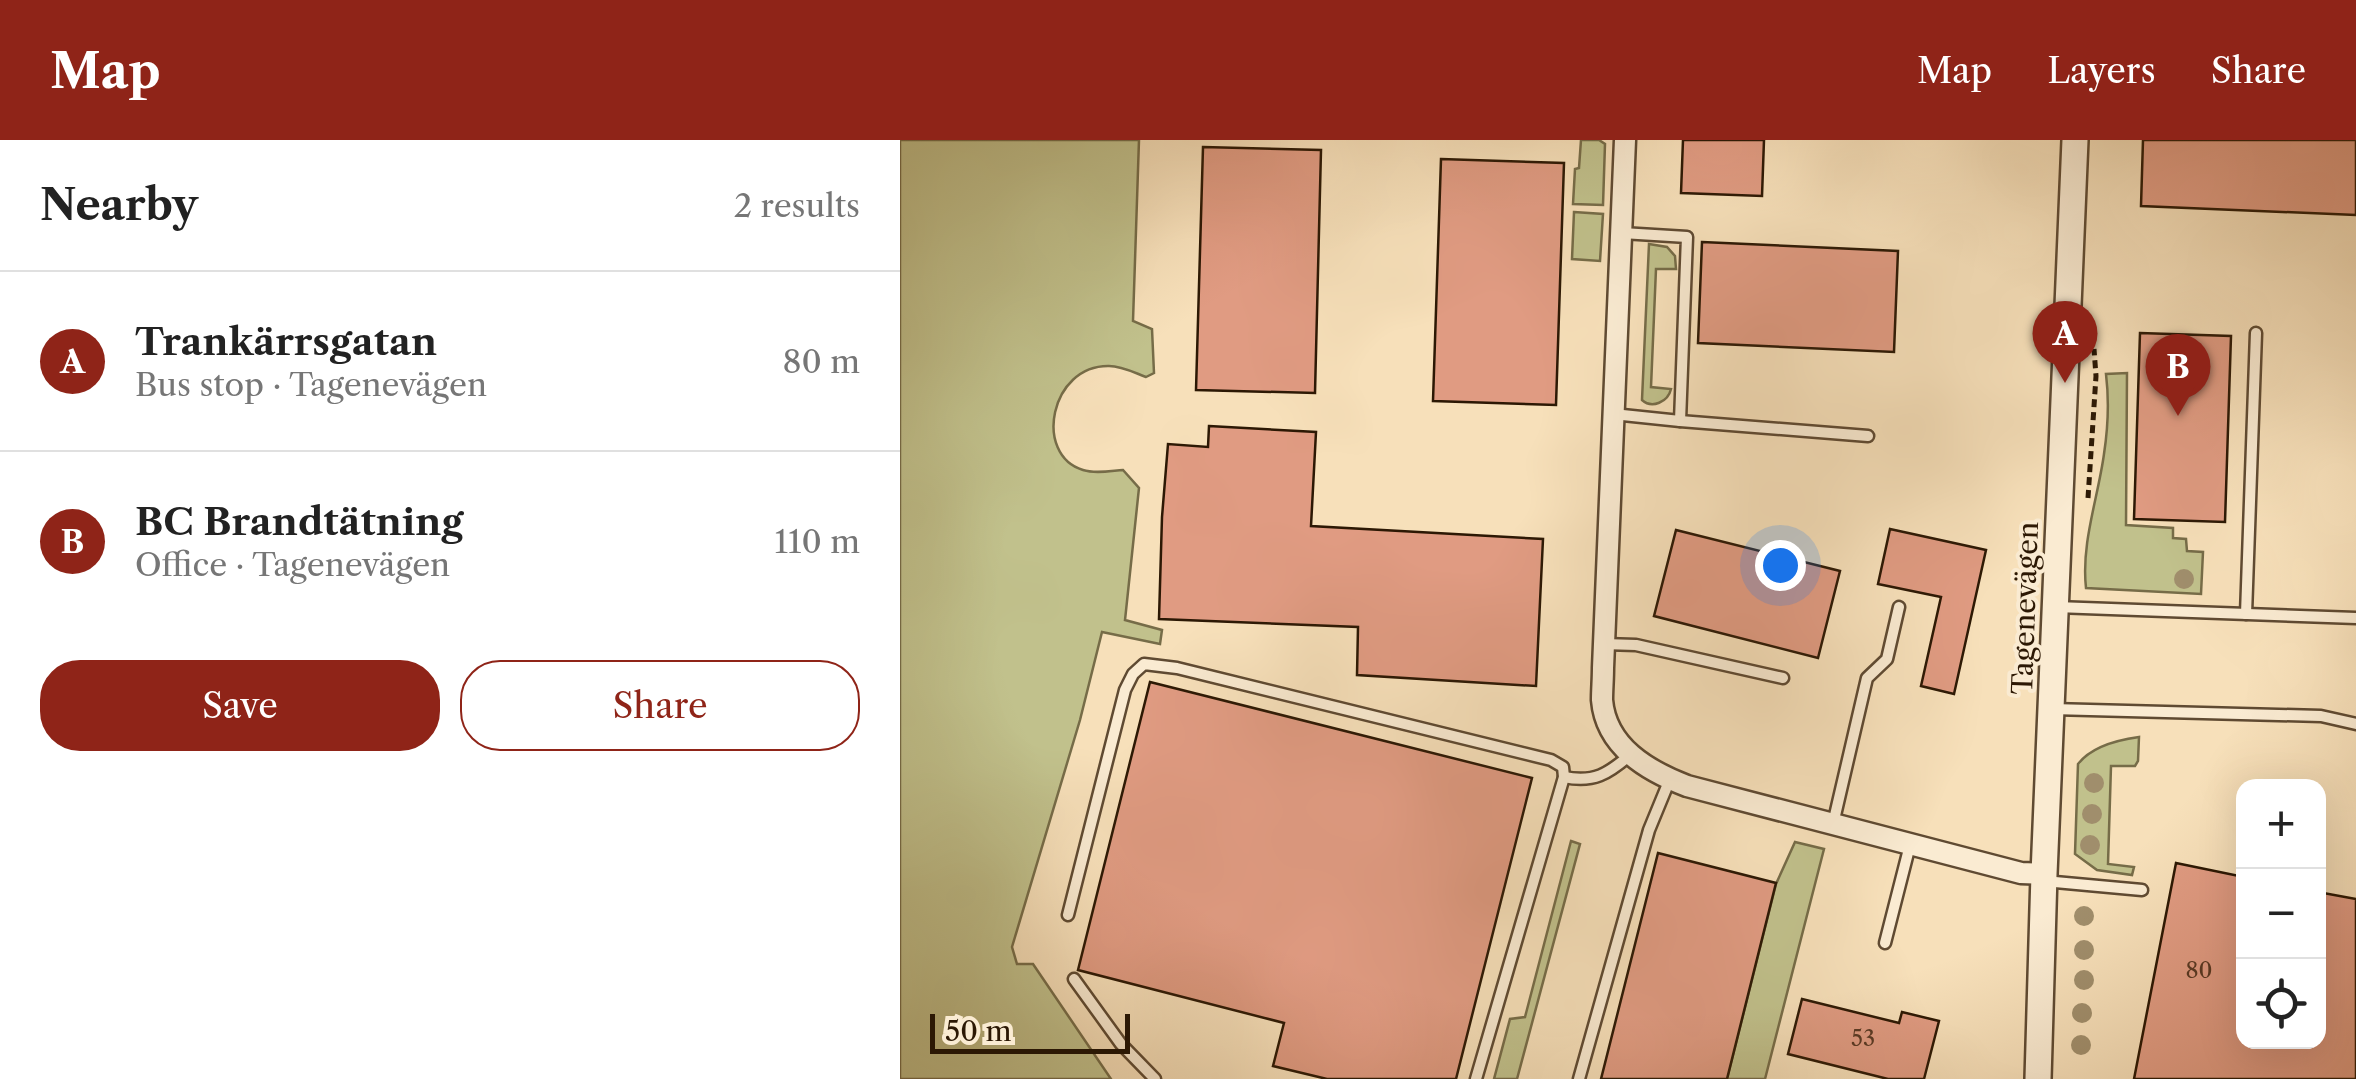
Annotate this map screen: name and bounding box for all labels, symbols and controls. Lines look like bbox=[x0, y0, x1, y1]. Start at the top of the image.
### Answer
text: Map bbox=[50, 41, 161, 100]
text: Map bbox=[1917, 49, 1992, 92]
text: Layers bbox=[2047, 49, 2156, 92]
text: Share bbox=[2211, 49, 2306, 92]
text: Nearby bbox=[40, 179, 198, 231]
text: 2 results bbox=[734, 186, 860, 225]
pin: A bbox=[2032, 300, 2098, 383]
text: Trankärrsgatan bbox=[135, 318, 437, 365]
pin: B bbox=[2146, 334, 2210, 416]
text: A bbox=[60, 342, 85, 381]
text: 80 m bbox=[782, 342, 860, 381]
text: Bus stop · Tagenevägen bbox=[135, 365, 487, 404]
text: BC Brandtätning bbox=[135, 498, 463, 545]
street label: Tagenevägen bbox=[2005, 521, 2045, 695]
text: B bbox=[61, 522, 84, 561]
text: 110 m bbox=[774, 522, 860, 561]
your location bbox=[1755, 540, 1806, 591]
text: Office · Tagenevägen bbox=[135, 545, 450, 584]
button: Save bbox=[40, 660, 440, 751]
button: Share bbox=[460, 660, 860, 751]
map controls bbox=[2236, 779, 2326, 1049]
button: + bbox=[2236, 779, 2326, 869]
button: − bbox=[2236, 869, 2326, 959]
house number: 80 bbox=[2186, 957, 2212, 984]
button: locate bbox=[2236, 959, 2326, 1049]
scale bar bbox=[930, 1009, 1130, 1054]
text: 50 m bbox=[945, 1014, 1012, 1048]
house number: 53 bbox=[1851, 1025, 1875, 1052]

